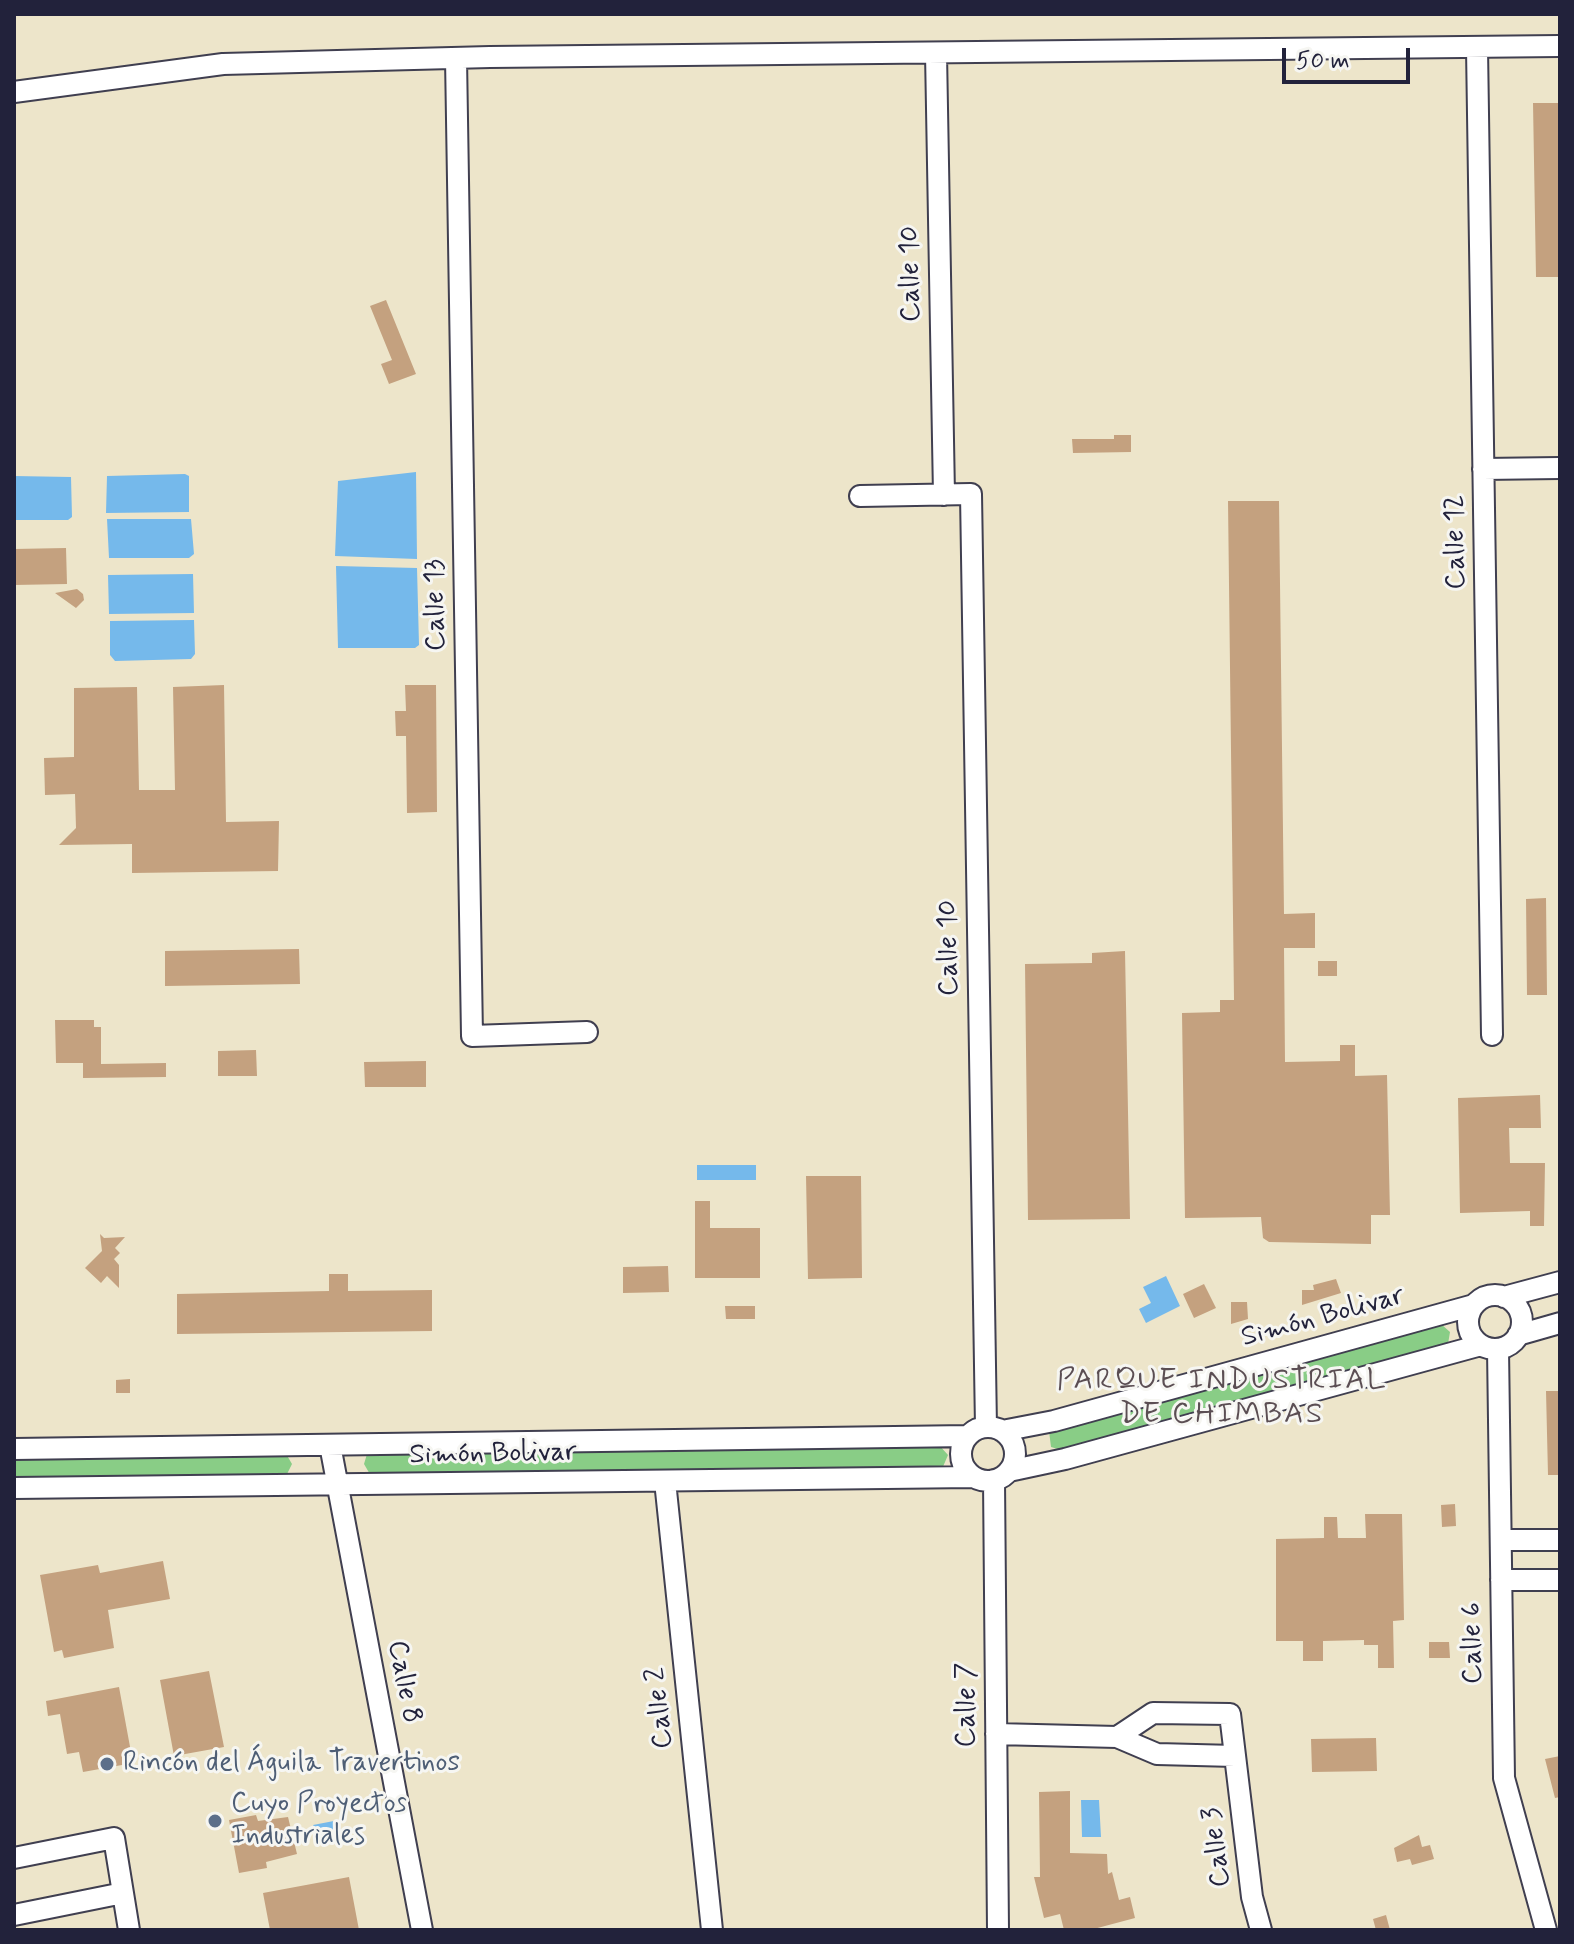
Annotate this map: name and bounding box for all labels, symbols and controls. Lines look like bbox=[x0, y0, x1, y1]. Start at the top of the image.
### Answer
scale bar bbox=[1286, 32, 1414, 82]
text: 50 m bbox=[1296, 46, 1350, 77]
street label: Calle 10 bbox=[894, 226, 930, 322]
street label: Calle 12 bbox=[1439, 494, 1475, 590]
street label: Calle 13 bbox=[419, 559, 455, 651]
street label: Calle 10 bbox=[932, 900, 968, 996]
street label: Simón Bolivar bbox=[1238, 1280, 1408, 1356]
district label: PARQUE INDUSTRIAL DE CHIMBAS bbox=[1060, 1364, 1384, 1434]
street label: Simón Bolivar bbox=[409, 1437, 577, 1473]
street label: Calle 6 bbox=[1456, 1602, 1492, 1684]
street label: Calle 8 bbox=[379, 1638, 427, 1726]
street label: Calle 7 bbox=[951, 1663, 985, 1747]
street label: Calle 2 bbox=[640, 1666, 682, 1750]
place label: Rincón del Águila Travertinos bbox=[123, 1747, 460, 1781]
marker: Rincón del Águila Travertinos bbox=[98, 1755, 116, 1773]
place label: Cuyo Proyectos Industriales bbox=[231, 1788, 407, 1854]
street label: Calle 3 bbox=[1196, 1805, 1240, 1889]
marker: Cuyo Proyectos Industriales bbox=[206, 1812, 224, 1830]

